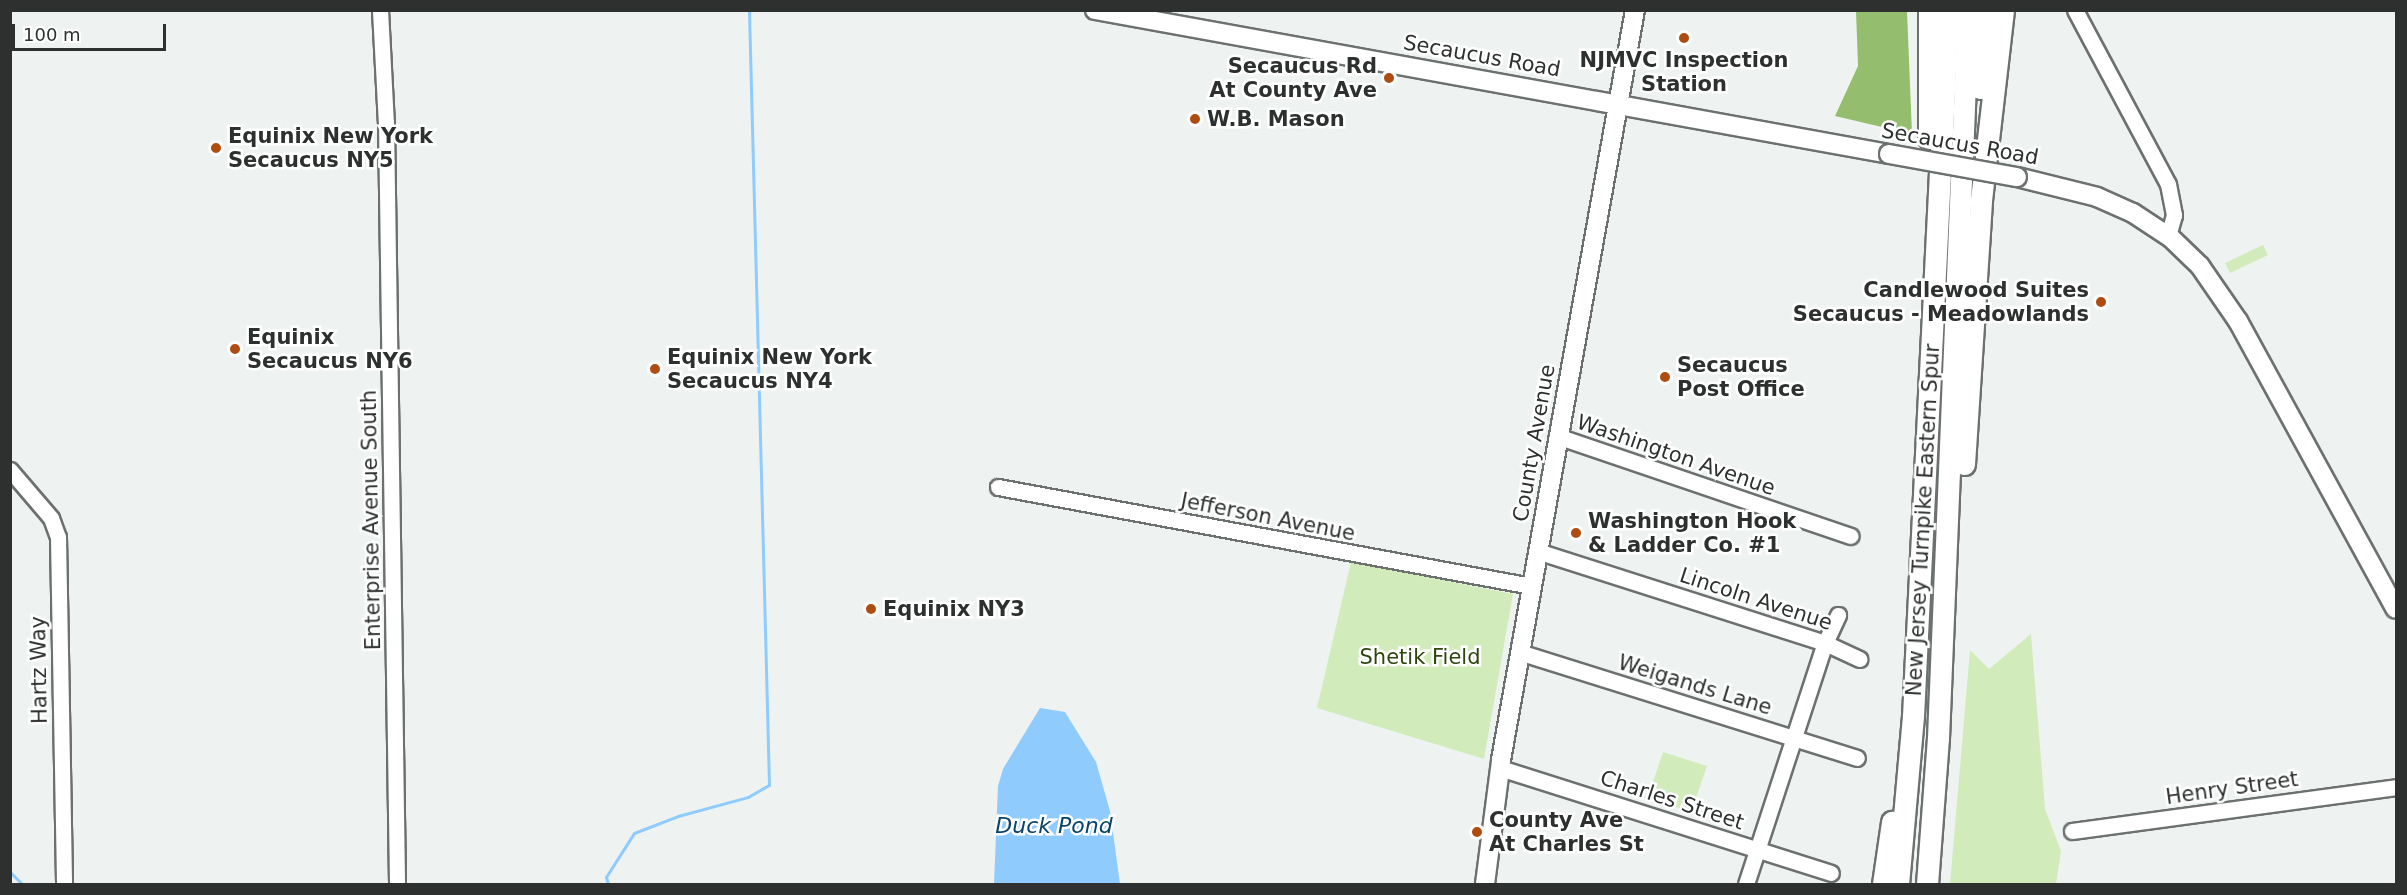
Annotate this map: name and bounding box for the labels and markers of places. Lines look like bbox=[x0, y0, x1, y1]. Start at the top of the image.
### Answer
marker: NJMVC Inspection Station bbox=[1677, 31, 1691, 45]
place label: NJMVC Inspection Station bbox=[1580, 47, 1788, 97]
place label: Secaucus Rd At County Ave bbox=[1209, 53, 1377, 103]
marker: Secaucus Rd At County Ave bbox=[1382, 71, 1396, 85]
place label: W.B. Mason bbox=[1207, 106, 1345, 132]
marker: W.B. Mason bbox=[1188, 112, 1202, 126]
place label: Equinix New York Secaucus NY5 bbox=[228, 123, 433, 173]
marker: Equinix New York Secaucus NY5 bbox=[209, 141, 223, 155]
place label: Candlewood Suites Secaucus - Meadowlands bbox=[1793, 277, 2089, 327]
marker: Candlewood Suites Secaucus - Meadowlands bbox=[2094, 295, 2108, 309]
place label: Equinix Secaucus NY6 bbox=[247, 324, 413, 374]
marker: Equinix Secaucus NY6 bbox=[228, 342, 242, 356]
place label: Equinix New York Secaucus NY4 bbox=[667, 344, 872, 394]
place label: Secaucus Post Office bbox=[1677, 352, 1805, 402]
marker: Equinix New York Secaucus NY4 bbox=[648, 362, 662, 376]
marker: Secaucus Post Office bbox=[1658, 370, 1672, 384]
place label: Washington Hook & Ladder Co. #1 bbox=[1588, 508, 1796, 558]
marker: Washington Hook & Ladder Co. #1 bbox=[1569, 526, 1583, 540]
place label: Equinix NY3 bbox=[883, 596, 1025, 622]
marker: Equinix NY3 bbox=[864, 602, 878, 616]
place label: County Ave At Charles St bbox=[1489, 807, 1644, 857]
marker: County Ave At Charles St bbox=[1470, 825, 1484, 839]

